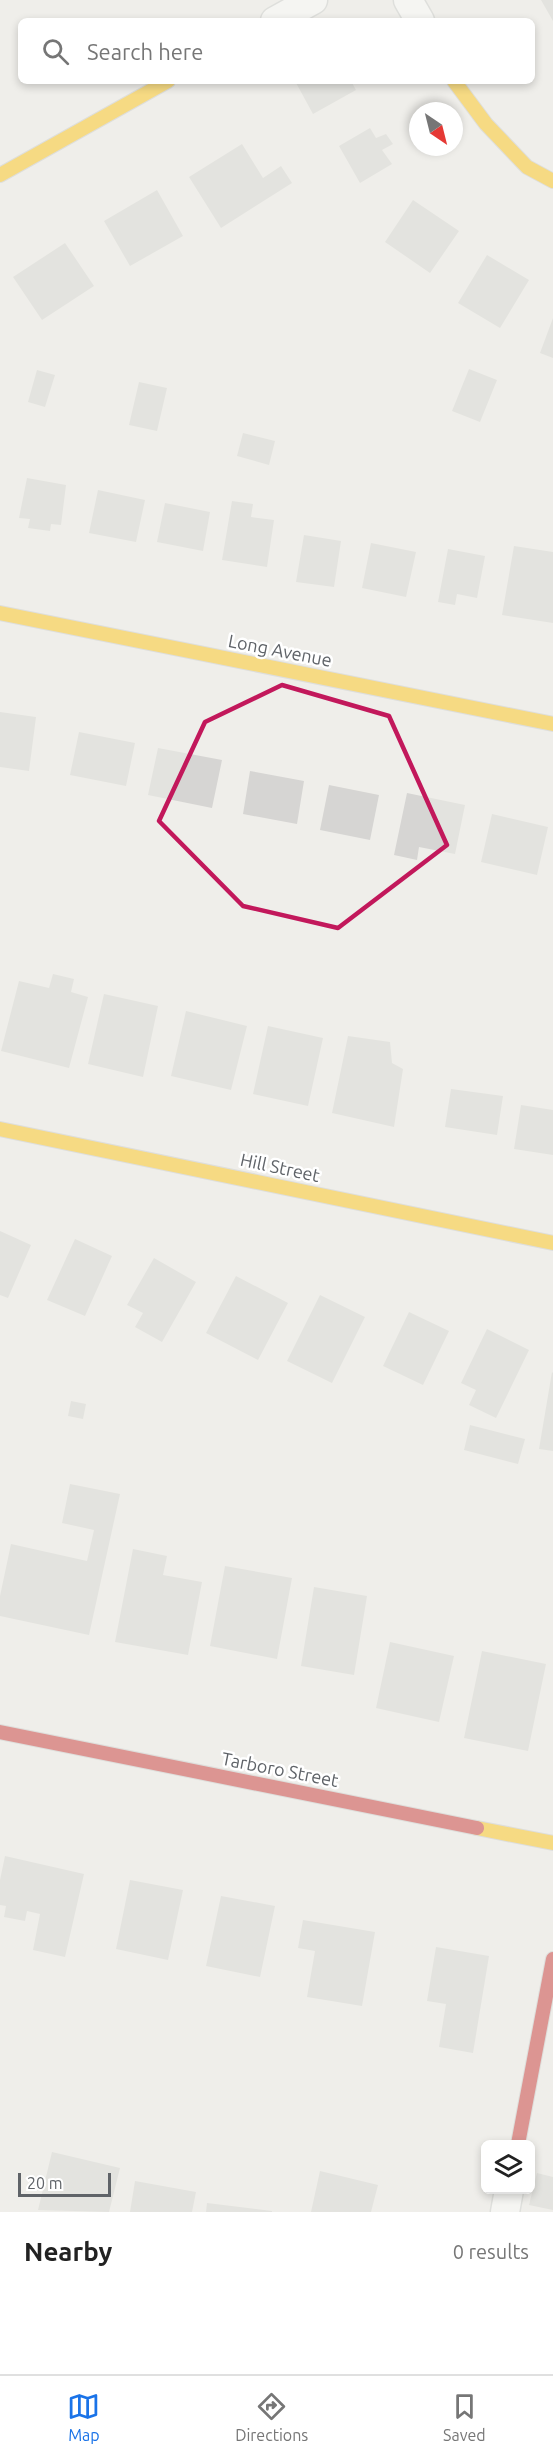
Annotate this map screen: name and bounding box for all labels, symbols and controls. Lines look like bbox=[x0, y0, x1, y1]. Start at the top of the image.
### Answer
search box bbox=[18, 18, 535, 84]
icon: search bbox=[39, 35, 72, 68]
text: Search here bbox=[87, 39, 203, 64]
north arrow bbox=[409, 102, 463, 156]
street label: Long Avenue bbox=[227, 630, 334, 670]
street label: Hill Street bbox=[239, 1149, 322, 1185]
street label: Tarboro Street bbox=[220, 1748, 340, 1790]
map controls bbox=[481, 2140, 535, 2194]
button: layers bbox=[481, 2140, 535, 2194]
scale bar bbox=[18, 2170, 111, 2198]
text: 20 m bbox=[27, 2174, 63, 2192]
text: Nearby bbox=[24, 2237, 112, 2266]
text: 0 results bbox=[453, 2240, 529, 2263]
tab: Map bbox=[67, 2390, 100, 2444]
tab: Directions bbox=[235, 2390, 308, 2444]
tab: Saved bbox=[443, 2390, 486, 2444]

